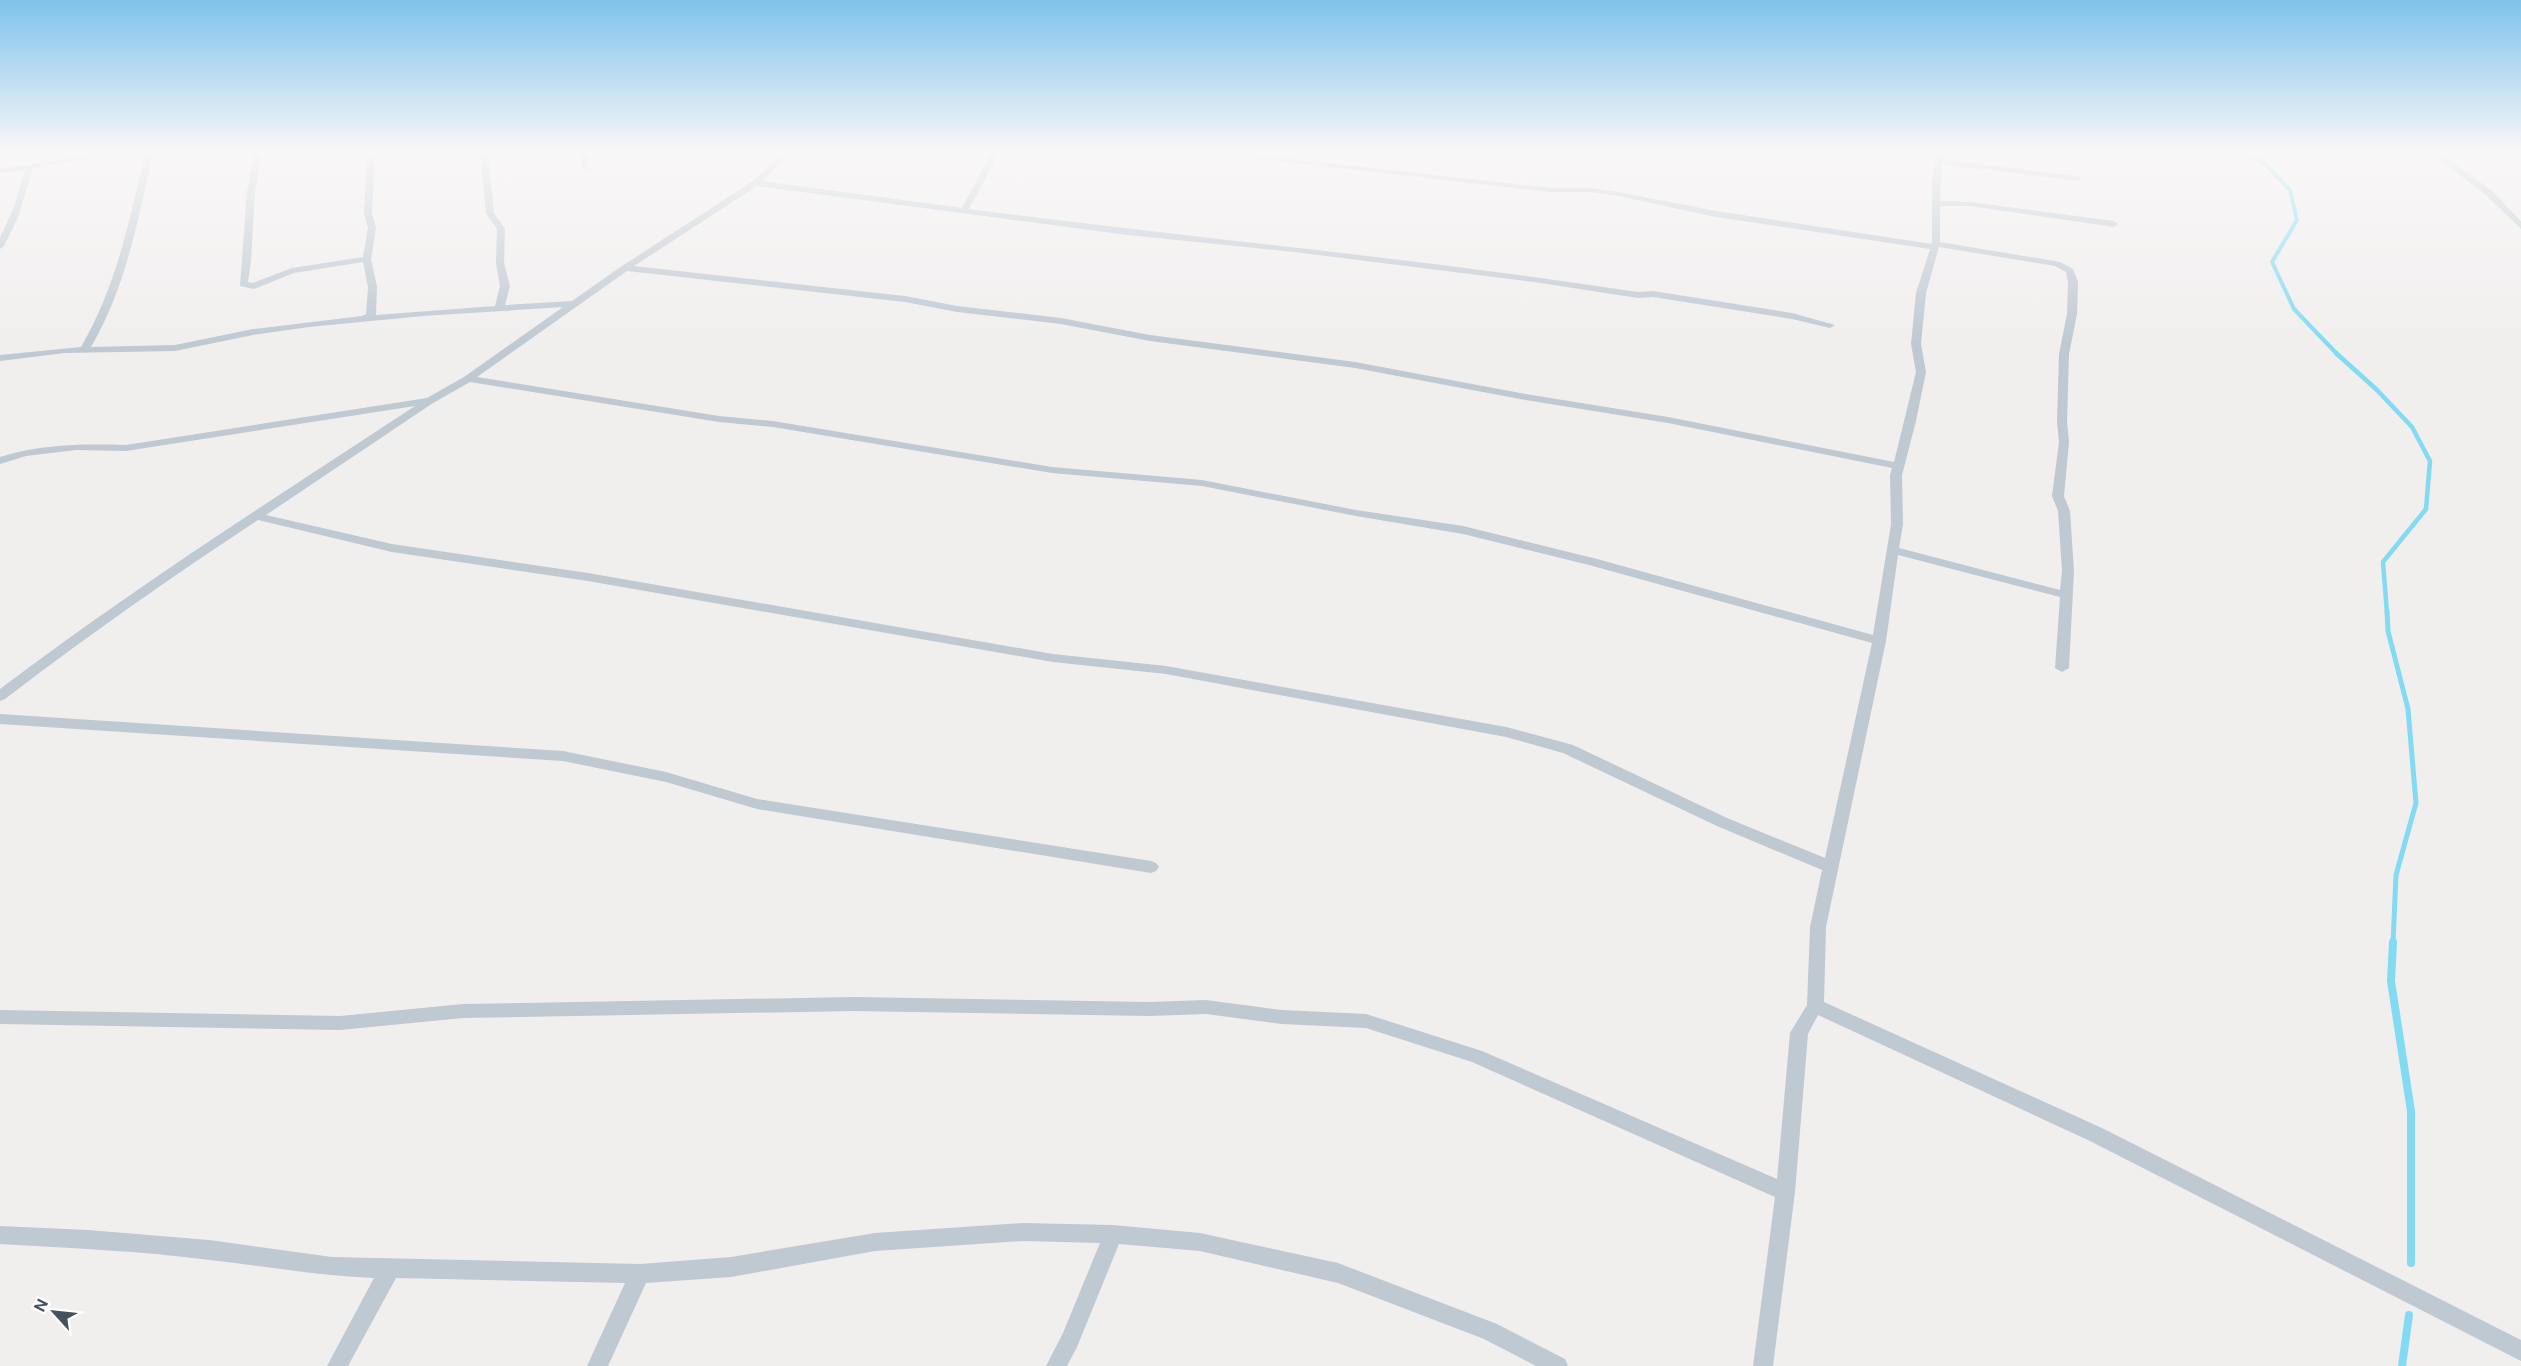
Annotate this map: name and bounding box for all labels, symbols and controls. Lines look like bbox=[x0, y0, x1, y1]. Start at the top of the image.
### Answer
north arrow bbox=[24, 1282, 84, 1342]
text: N bbox=[29, 1295, 53, 1315]

